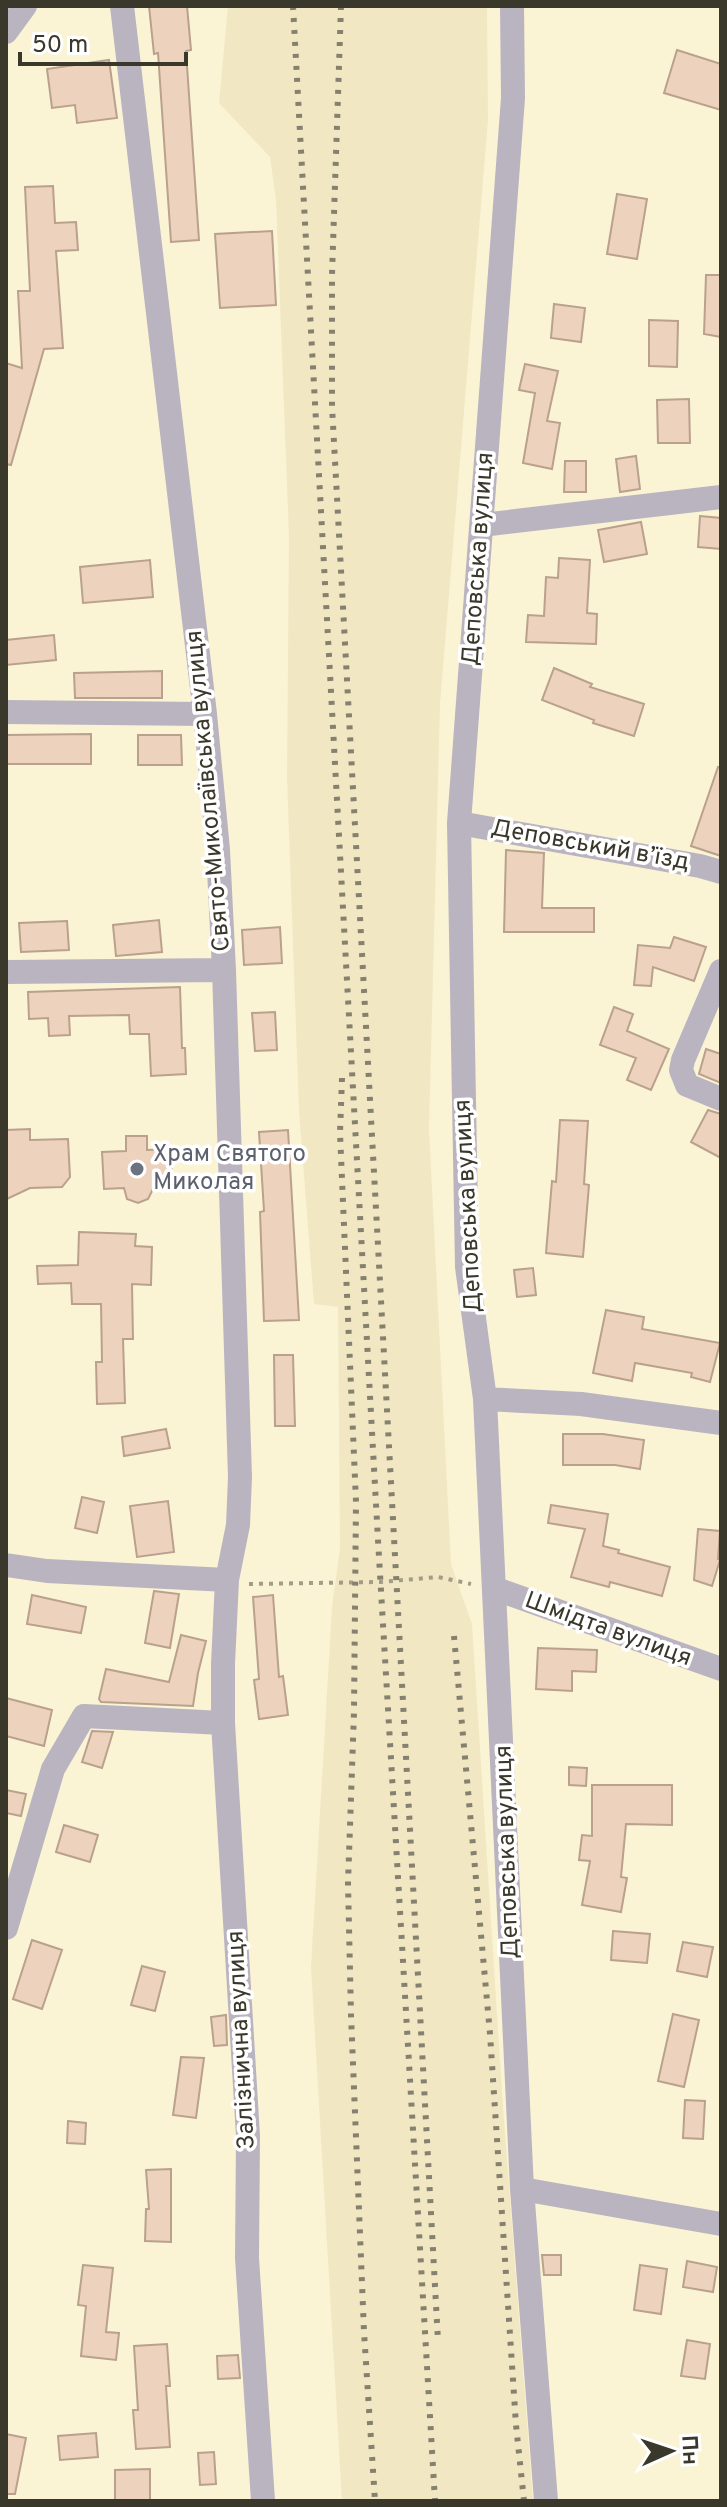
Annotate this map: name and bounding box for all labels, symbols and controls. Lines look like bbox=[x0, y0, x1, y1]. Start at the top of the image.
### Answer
scale bar bbox=[20, 16, 186, 66]
text: 50 m bbox=[32, 31, 88, 61]
street label: Деповська вулиця bbox=[457, 451, 501, 667]
street label: Свято-Миколаївська вулиця bbox=[180, 629, 238, 953]
street label: Деповський в’їзд bbox=[488, 814, 692, 878]
street label: Деповська вулиця bbox=[448, 1098, 490, 1314]
place label: Храм Святого Миколая bbox=[153, 1140, 306, 1198]
marker: Храм Святого Миколая bbox=[128, 1160, 146, 1178]
street label: Шмідта вулиця bbox=[520, 1586, 696, 1674]
street label: Деповська вулиця bbox=[489, 1745, 527, 1959]
street label: Залізнична вулиця bbox=[221, 1930, 263, 2150]
north arrow bbox=[631, 2411, 711, 2491]
text: Пн bbox=[674, 2435, 703, 2466]

